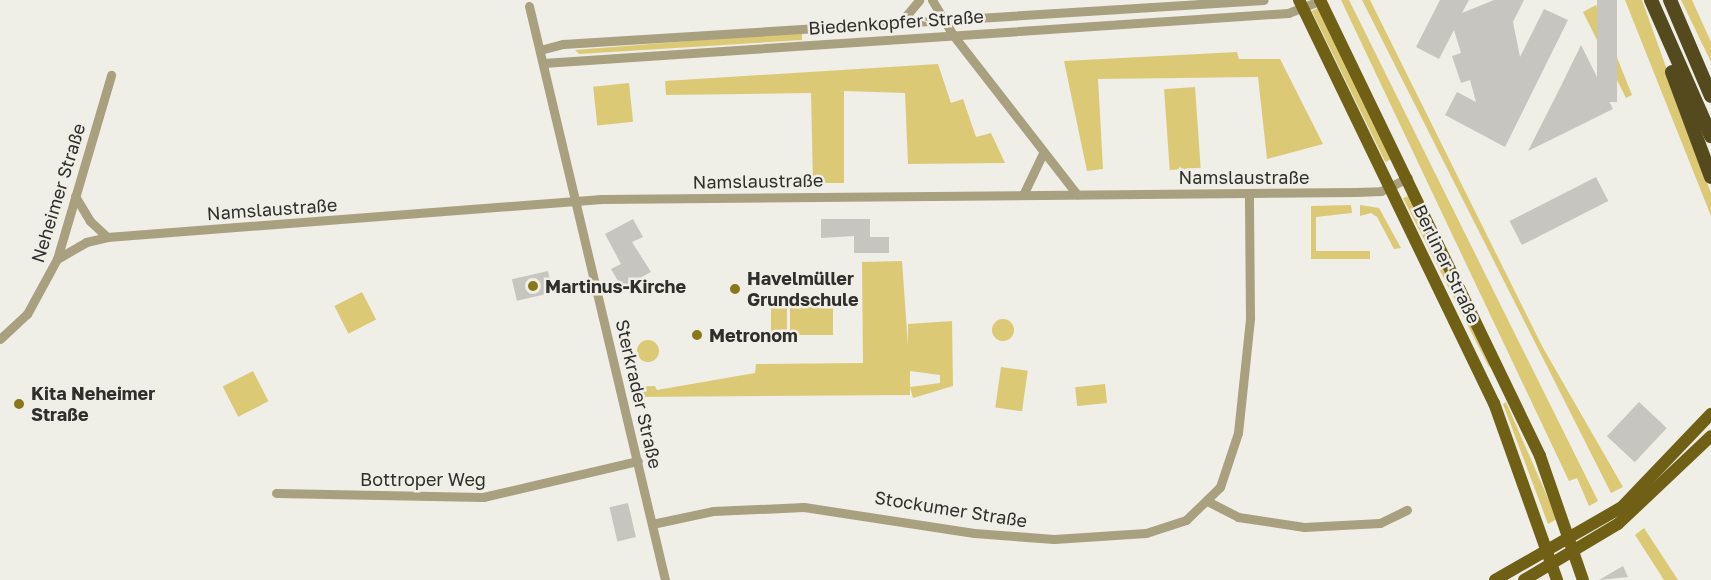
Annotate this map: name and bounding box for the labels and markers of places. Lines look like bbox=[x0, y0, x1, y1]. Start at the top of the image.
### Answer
place label: Havelmüller Grundschule bbox=[747, 268, 859, 310]
place label: Martinus-Kirche bbox=[545, 275, 686, 297]
marker: Martinus-Kirche bbox=[526, 279, 540, 293]
marker: Havelmüller Grundschule bbox=[728, 282, 742, 296]
place label: Metronom bbox=[709, 324, 798, 346]
marker: Metronom bbox=[690, 328, 704, 342]
place label: Kita Neheimer Straße bbox=[31, 383, 155, 426]
marker: Kita Neheimer Straße bbox=[12, 397, 26, 411]

